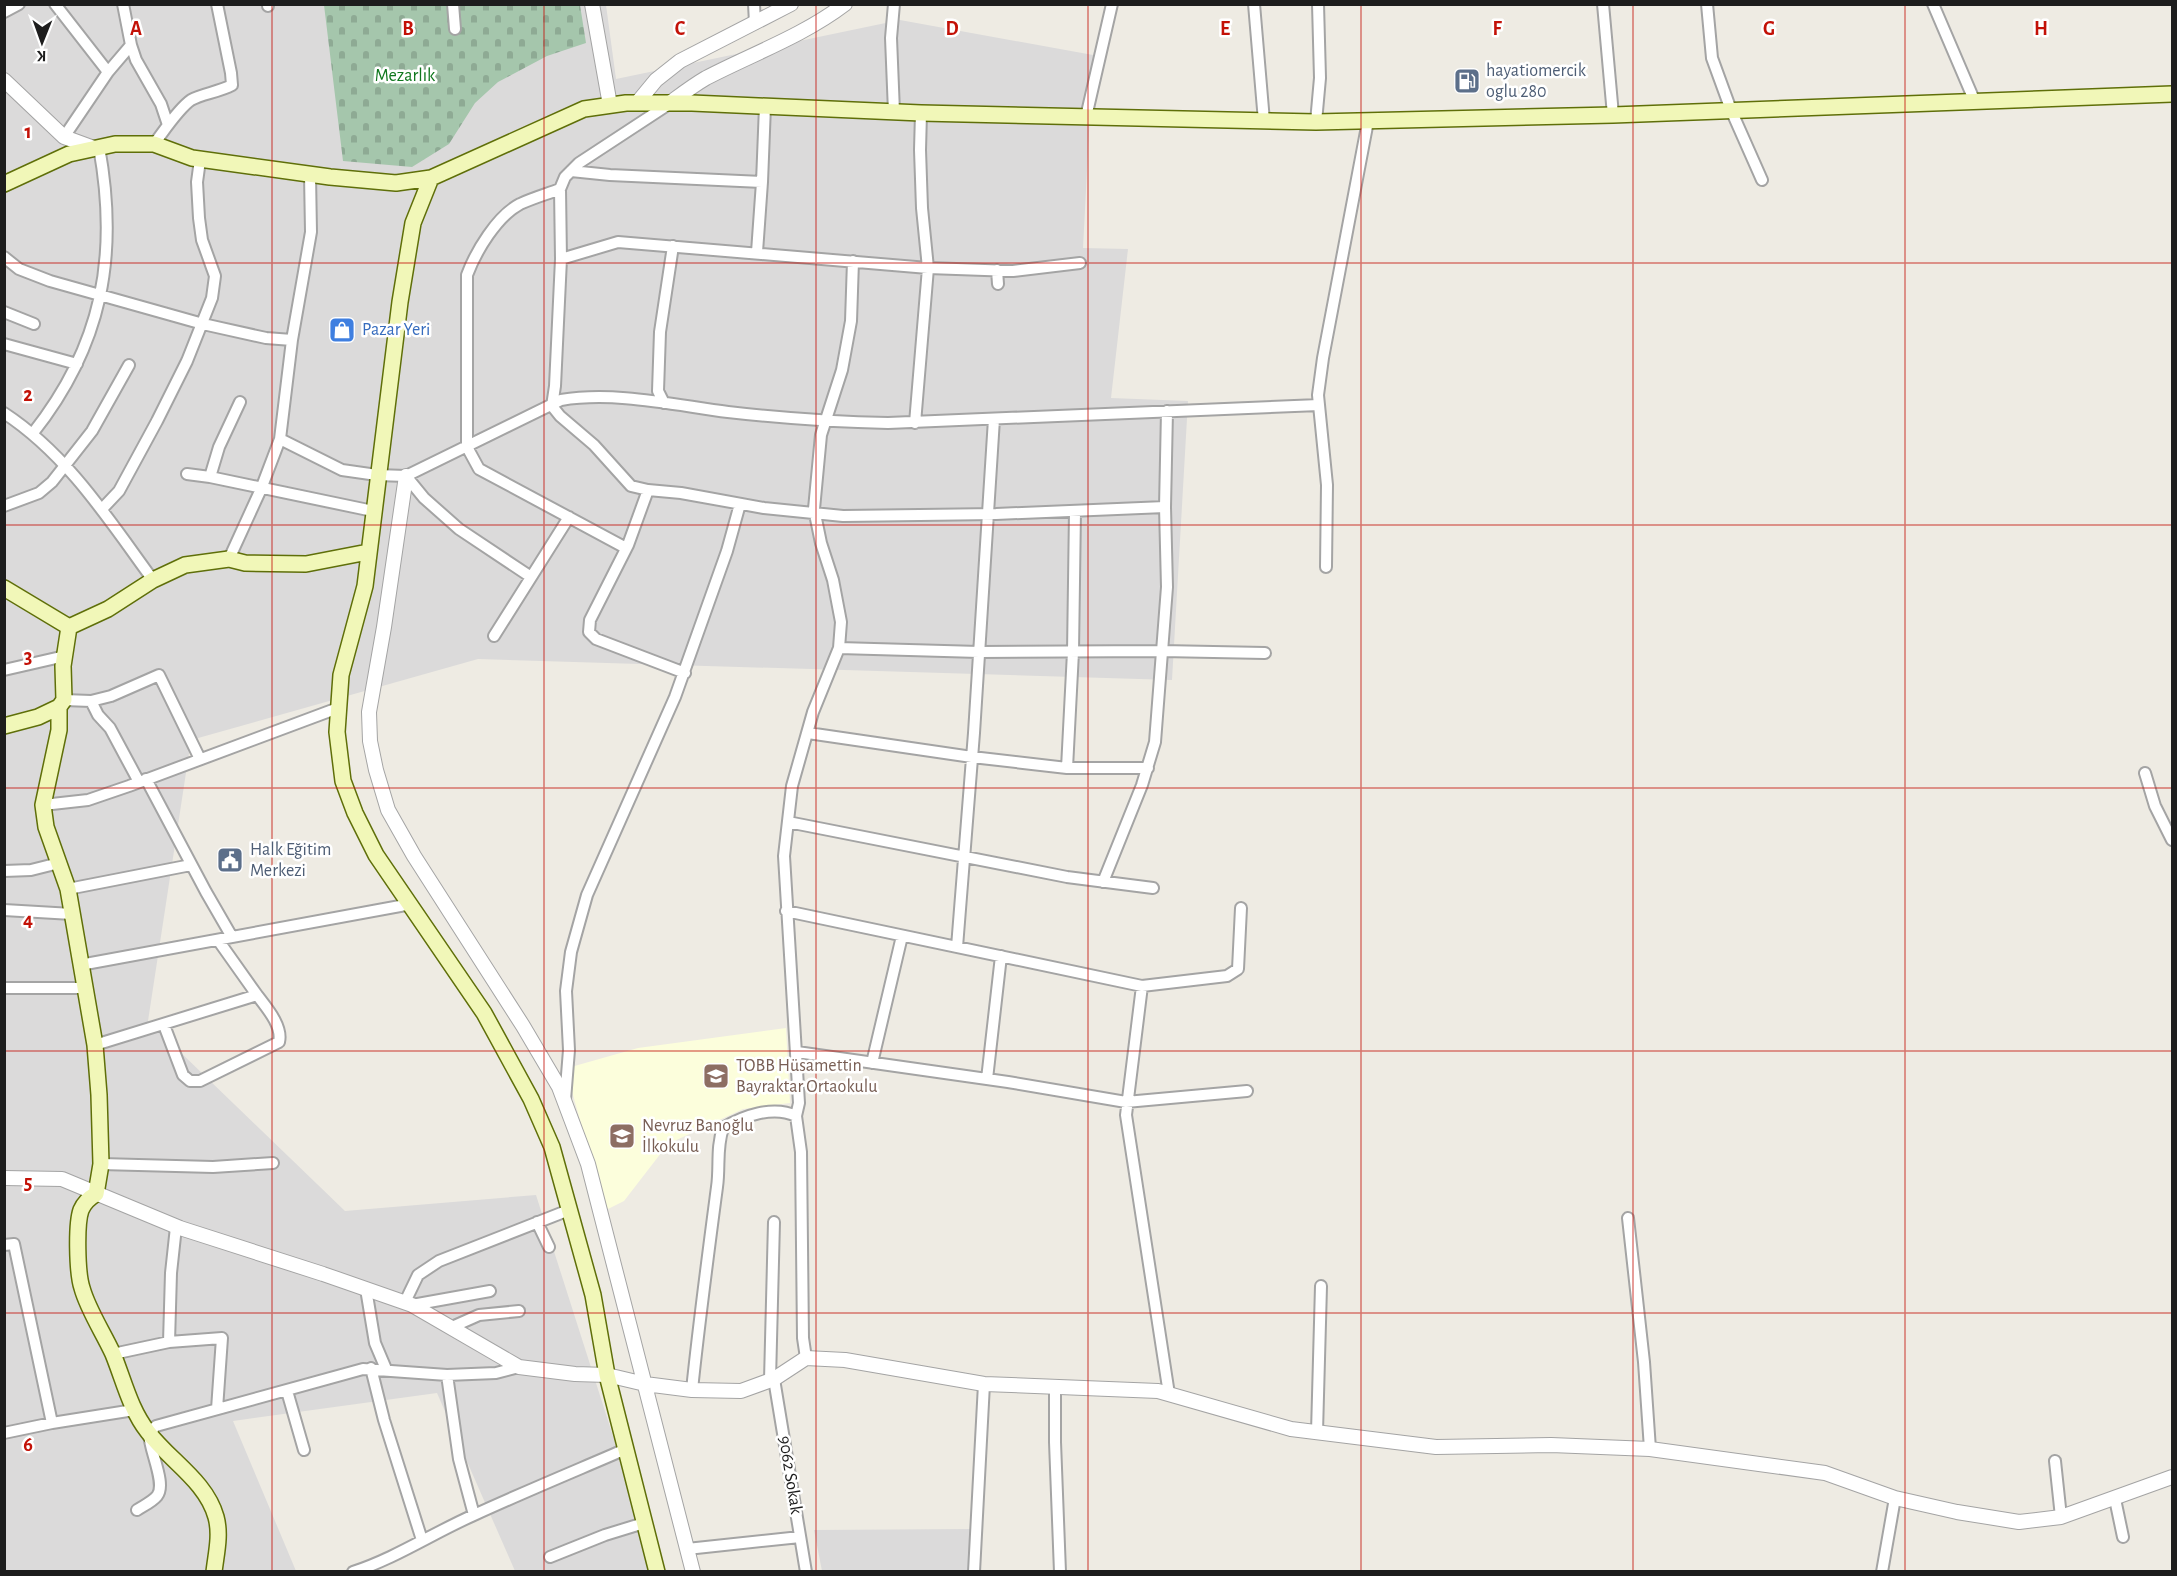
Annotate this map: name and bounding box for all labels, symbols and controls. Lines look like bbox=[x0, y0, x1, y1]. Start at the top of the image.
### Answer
north arrow bbox=[12, 12, 72, 72]
text: A bbox=[130, 19, 142, 39]
text: B bbox=[402, 19, 414, 39]
text: C bbox=[675, 19, 686, 39]
text: D bbox=[945, 19, 959, 39]
text: E bbox=[1220, 19, 1230, 39]
text: F bbox=[1492, 19, 1502, 39]
text: G bbox=[1763, 19, 1775, 39]
text: H bbox=[2034, 19, 2048, 39]
text: K bbox=[36, 48, 47, 64]
place label: hayatiomercik oglu 280 bbox=[1486, 62, 1587, 101]
fuel station icon: hayatiomercik oglu 280 bbox=[1452, 66, 1482, 96]
park label: Mezarlık bbox=[375, 67, 436, 85]
text: 1 bbox=[24, 122, 32, 142]
shop icon: Pazar Yeri bbox=[327, 315, 357, 345]
place label: Pazar Yeri bbox=[362, 321, 430, 339]
text: 2 bbox=[23, 385, 33, 405]
text: 3 bbox=[24, 647, 32, 667]
place label: Halk Eğitim Merkezi bbox=[250, 841, 331, 880]
public building icon: Halk Eğitim Merkezi bbox=[215, 845, 245, 875]
text: 4 bbox=[23, 910, 33, 930]
place label: TOBB Hüsamettin Bayraktar Ortaokulu bbox=[736, 1057, 877, 1096]
school or university icon: TOBB Hüsamettin Bayraktar Ortaokulu bbox=[701, 1061, 731, 1091]
place label: Nevruz Banoğlu İlkokulu bbox=[642, 1117, 754, 1156]
school or university icon: Nevruz Banoğlu İlkokulu bbox=[607, 1121, 637, 1151]
text: 5 bbox=[24, 1173, 32, 1193]
text: 6 bbox=[23, 1435, 33, 1455]
street label: 9062 Sokak bbox=[775, 1435, 805, 1516]

